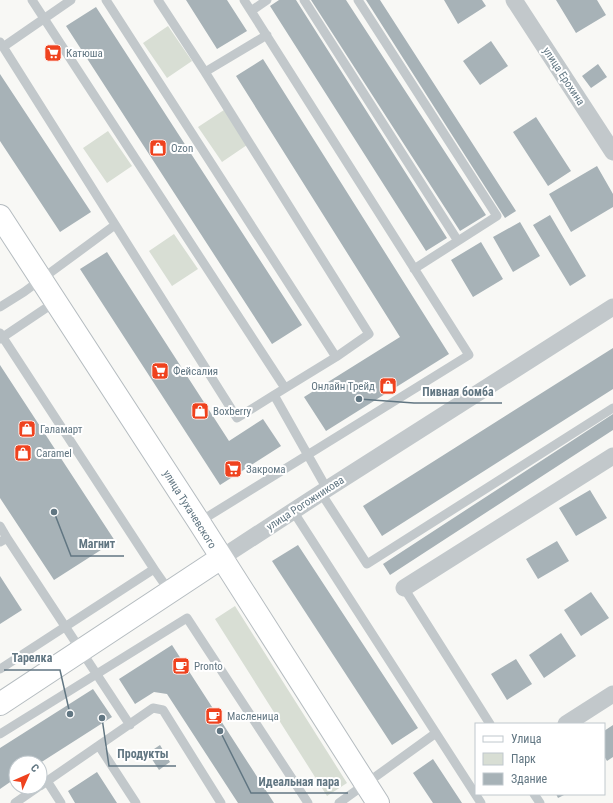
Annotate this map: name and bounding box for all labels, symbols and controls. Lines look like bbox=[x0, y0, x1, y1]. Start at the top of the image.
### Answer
supermarket icon: Катюша bbox=[43, 43, 63, 63]
street label: улица Ерохина bbox=[540, 45, 587, 108]
place label: Катюша bbox=[66, 47, 103, 60]
shop icon: Ozon bbox=[148, 138, 168, 158]
place label: Ozon bbox=[171, 142, 193, 155]
supermarket icon: Фейсалия bbox=[150, 361, 170, 381]
place label: Фейсалия bbox=[173, 365, 218, 378]
shop icon: Онлайн Трейд bbox=[378, 376, 398, 396]
callout: Пивная бомба bbox=[414, 379, 502, 403]
place label: Онлайн Трейд bbox=[311, 380, 375, 393]
text: Пивная бомба bbox=[422, 385, 494, 399]
shop icon: Boxberry bbox=[190, 401, 210, 421]
place label: Boxberry bbox=[213, 405, 252, 418]
shop icon: Галамарт bbox=[17, 419, 37, 439]
place label: Галамарт bbox=[40, 423, 83, 436]
shop icon: Caramel bbox=[13, 443, 33, 463]
place label: Caramel bbox=[36, 447, 72, 460]
supermarket icon: Закрома bbox=[223, 459, 243, 479]
place label: Закрома bbox=[246, 463, 286, 476]
street label: улица Тухачевского bbox=[160, 468, 219, 551]
street label: улица Рогожникова bbox=[264, 473, 347, 533]
callout: Магнит bbox=[71, 532, 124, 556]
text: Магнит bbox=[79, 537, 116, 551]
callout: Тарелка bbox=[4, 646, 60, 670]
text: Тарелка bbox=[12, 651, 53, 665]
cafe icon: Pronto bbox=[171, 656, 191, 676]
place label: Pronto bbox=[194, 660, 223, 673]
cafe icon: Масленица bbox=[204, 706, 224, 726]
place label: Масленица bbox=[227, 710, 279, 723]
legend bbox=[475, 723, 605, 795]
text: Улица bbox=[511, 732, 542, 746]
callout: Продукты bbox=[109, 742, 176, 766]
text: Продукты bbox=[117, 747, 169, 761]
text: Парк bbox=[511, 752, 536, 766]
north arrow bbox=[8, 755, 48, 795]
text: С bbox=[28, 761, 42, 775]
callout: Идеальная пара bbox=[251, 769, 348, 793]
text: Здание bbox=[511, 772, 548, 786]
text: Идеальная пара bbox=[258, 775, 340, 789]

